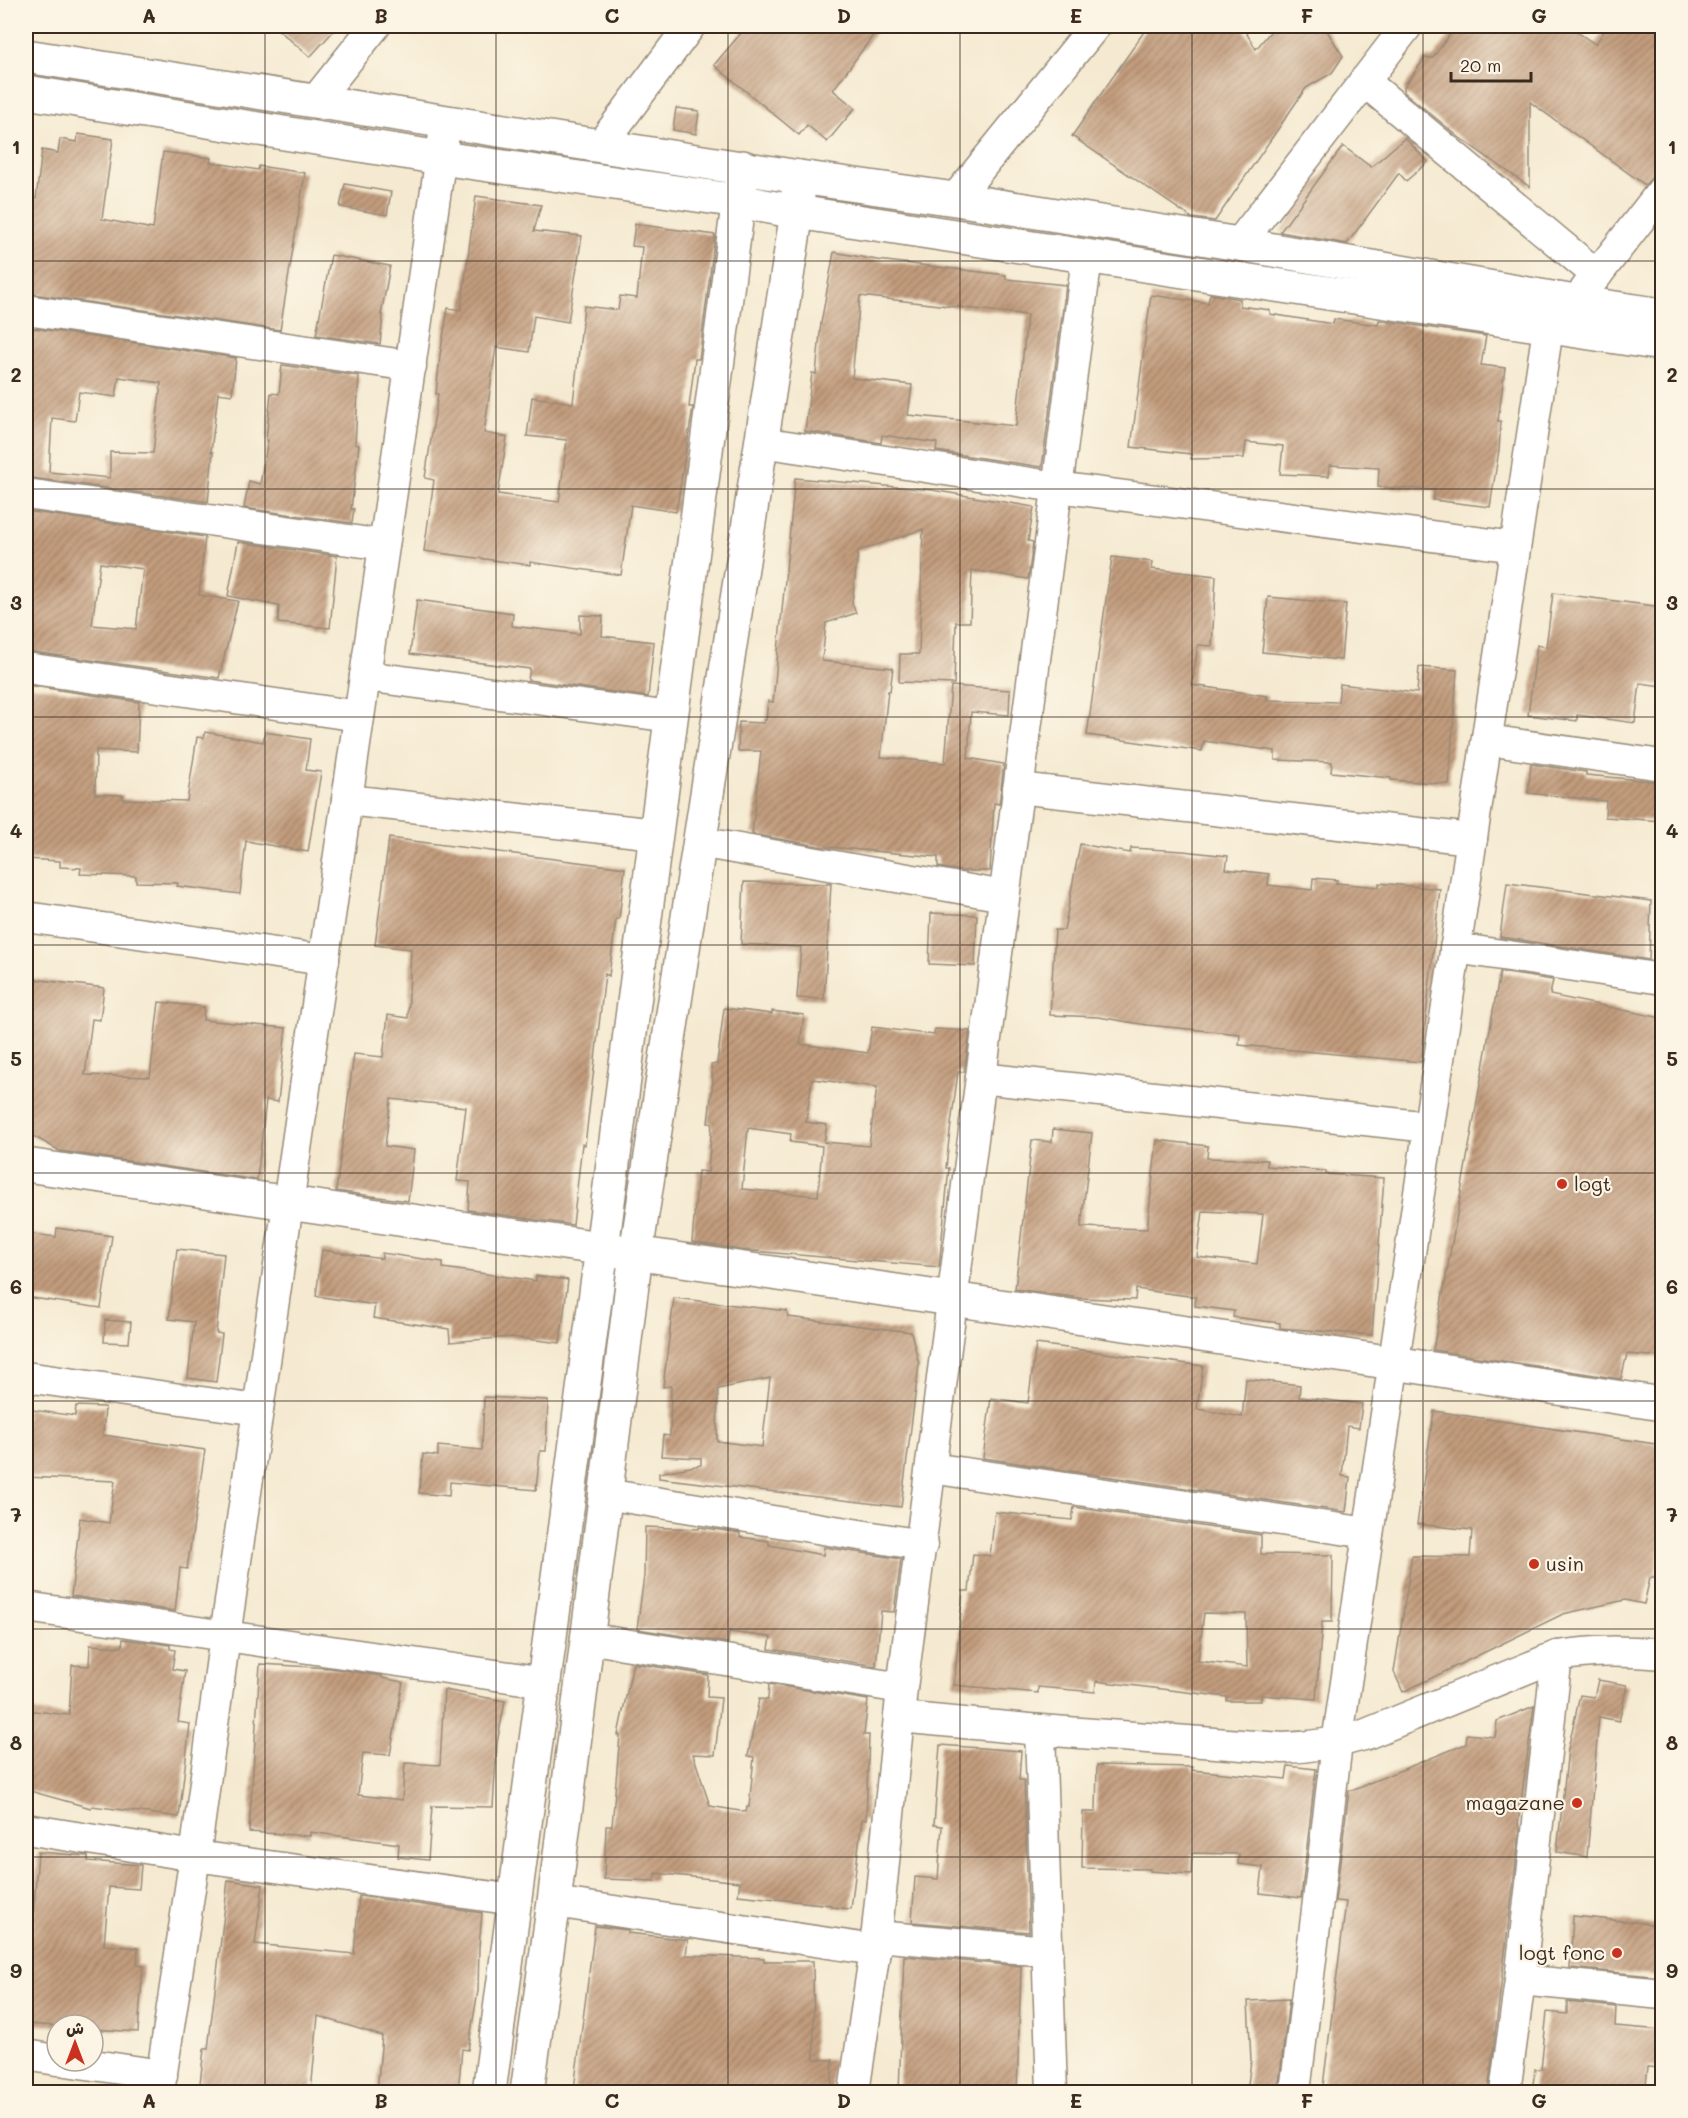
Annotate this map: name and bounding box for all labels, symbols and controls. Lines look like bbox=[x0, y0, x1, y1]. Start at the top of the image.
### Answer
text: A bbox=[142, 2, 156, 28]
text: B bbox=[374, 2, 388, 28]
text: C bbox=[605, 2, 620, 28]
text: D bbox=[837, 2, 851, 28]
text: E bbox=[1070, 2, 1082, 28]
text: F bbox=[1301, 2, 1314, 28]
text: G bbox=[1531, 2, 1547, 28]
scale bar bbox=[1451, 45, 1530, 83]
text: 20 m bbox=[1460, 53, 1501, 77]
text: 1 bbox=[12, 133, 20, 159]
text: 1 bbox=[1668, 133, 1676, 159]
text: 2 bbox=[10, 361, 22, 387]
text: 2 bbox=[1666, 361, 1678, 387]
text: 3 bbox=[10, 589, 22, 615]
text: 3 bbox=[1666, 589, 1678, 615]
text: 4 bbox=[10, 817, 23, 843]
text: 4 bbox=[1666, 817, 1679, 843]
text: 5 bbox=[10, 1045, 22, 1071]
text: 5 bbox=[1666, 1045, 1678, 1071]
place label: logt bbox=[1574, 1170, 1611, 1196]
marker: logt bbox=[1555, 1177, 1569, 1191]
text: 6 bbox=[10, 1273, 22, 1299]
text: 6 bbox=[1666, 1273, 1678, 1299]
text: 7 bbox=[10, 1501, 22, 1527]
text: 7 bbox=[1666, 1501, 1678, 1527]
place label: usin bbox=[1546, 1550, 1584, 1576]
marker: usin bbox=[1527, 1557, 1541, 1571]
text: 8 bbox=[10, 1729, 22, 1755]
text: 8 bbox=[1666, 1729, 1678, 1755]
place label: magazane bbox=[1466, 1789, 1565, 1815]
marker: magazane bbox=[1570, 1796, 1584, 1810]
place label: logt fonc bbox=[1519, 1939, 1605, 1965]
marker: logt fonc bbox=[1610, 1946, 1624, 1960]
text: 9 bbox=[10, 1957, 22, 1983]
text: 9 bbox=[1666, 1957, 1678, 1983]
north arrow bbox=[45, 2013, 105, 2073]
text: ش bbox=[66, 2017, 84, 2038]
text: A bbox=[142, 2087, 156, 2113]
text: B bbox=[374, 2087, 388, 2113]
text: C bbox=[605, 2087, 620, 2113]
text: D bbox=[837, 2087, 851, 2113]
text: E bbox=[1070, 2087, 1082, 2113]
text: F bbox=[1301, 2087, 1314, 2113]
text: G bbox=[1531, 2087, 1547, 2113]

